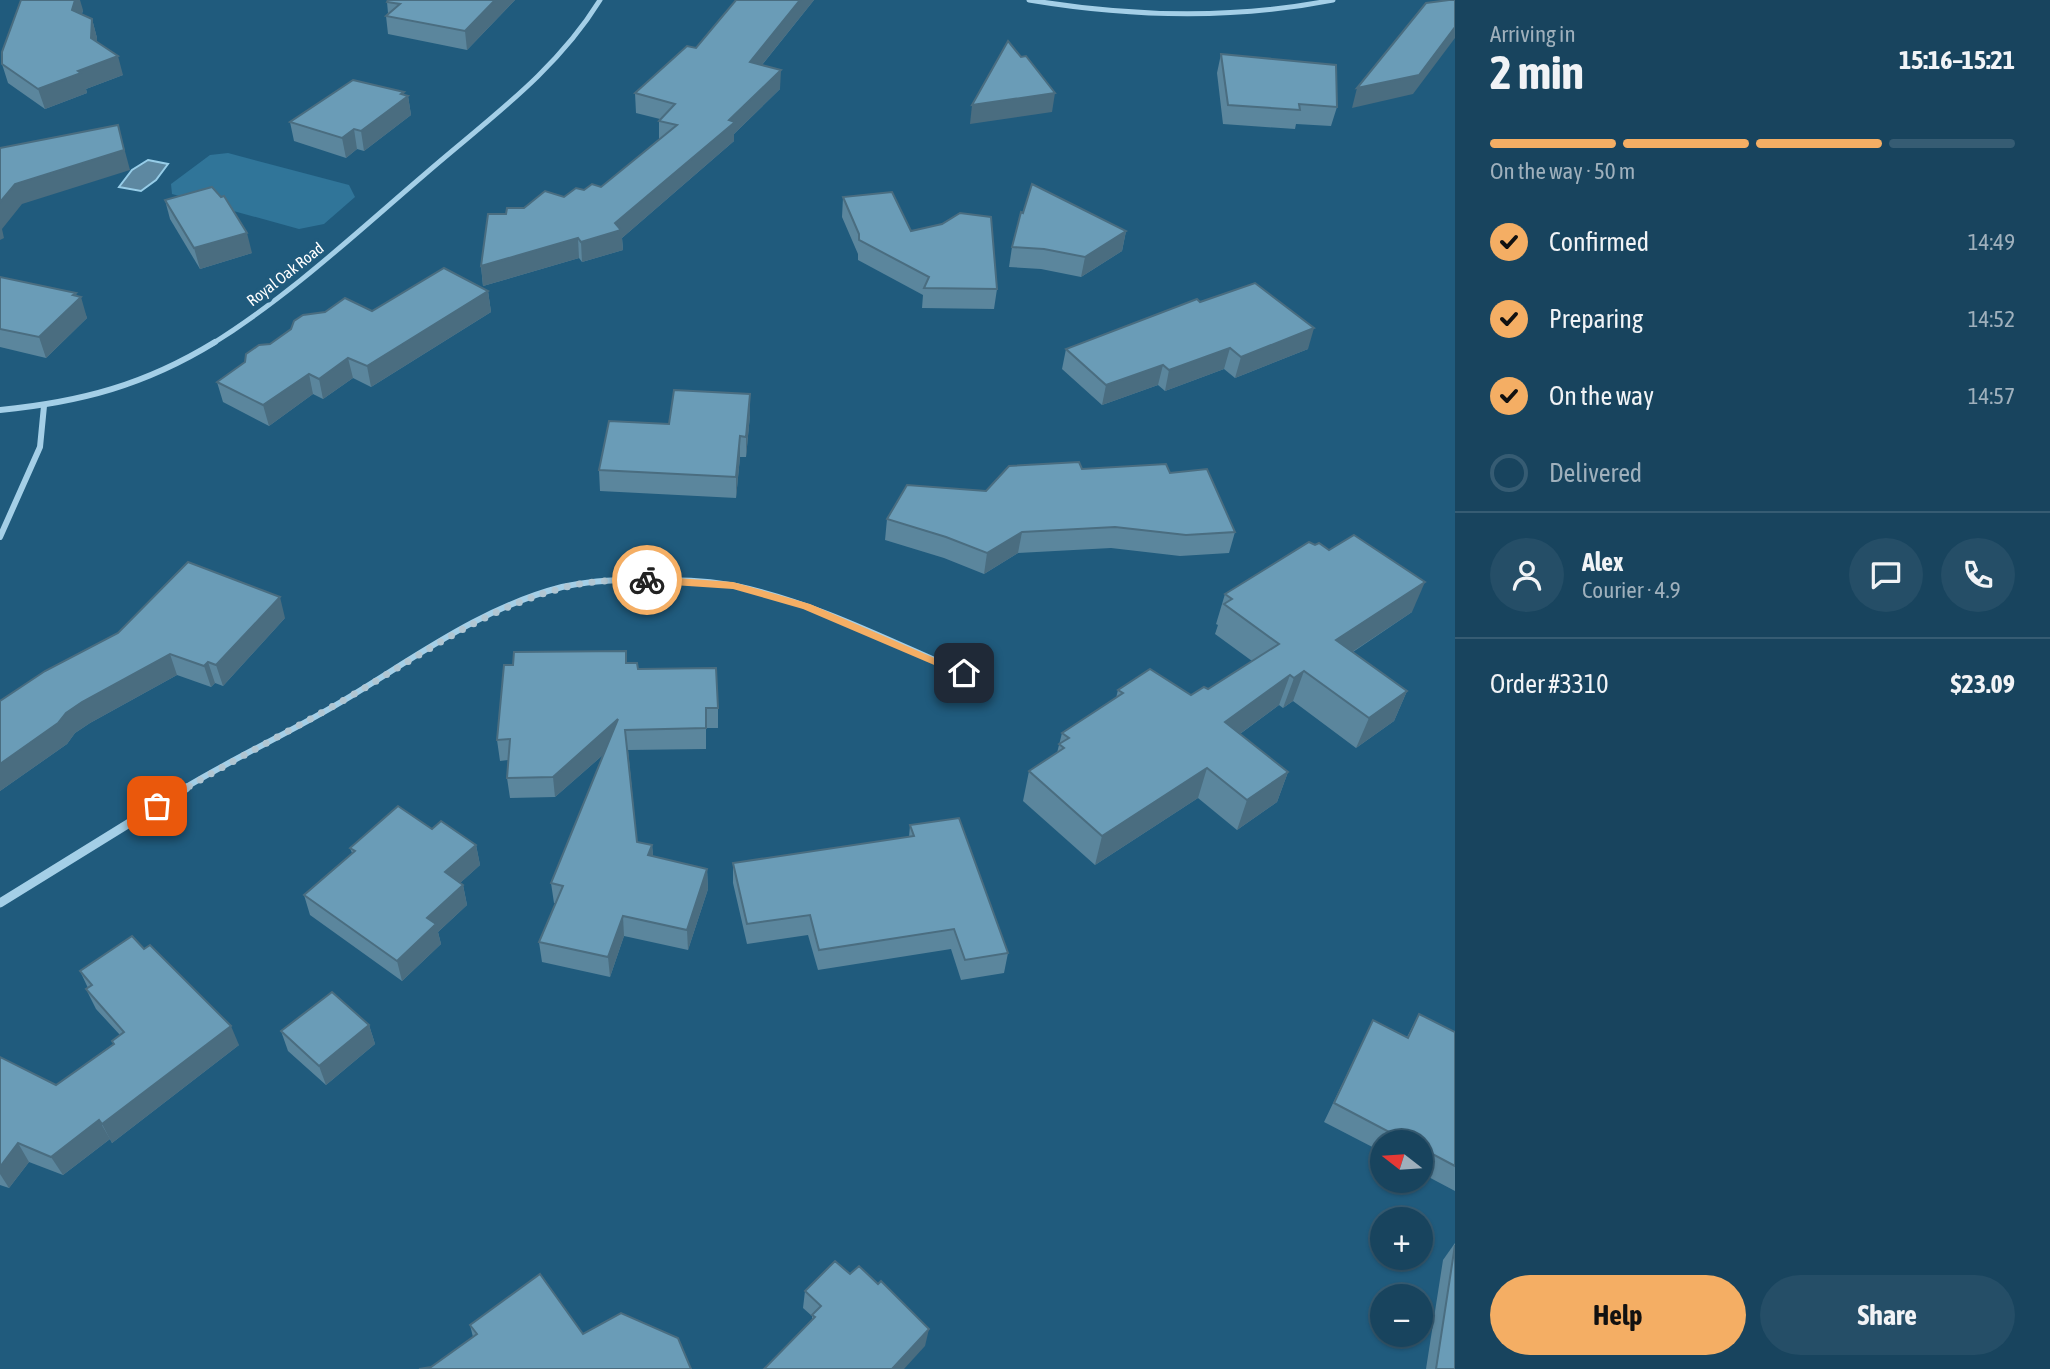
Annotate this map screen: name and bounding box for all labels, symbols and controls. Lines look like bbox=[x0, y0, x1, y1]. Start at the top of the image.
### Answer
text: Arriving in bbox=[1490, 21, 1576, 47]
text: 15:16–15:21 bbox=[1899, 45, 2015, 75]
text: 2 min bbox=[1490, 46, 1584, 99]
text: On the way · 50 m bbox=[1490, 158, 1635, 184]
icon: check bbox=[1490, 223, 1528, 261]
text: Confirmed bbox=[1549, 227, 1649, 257]
text: 14:49 bbox=[1968, 229, 2015, 255]
street label: Royal Oak Road bbox=[243, 239, 327, 310]
icon: check bbox=[1490, 300, 1528, 338]
text: Preparing bbox=[1549, 304, 1643, 334]
text: 14:52 bbox=[1968, 306, 2015, 332]
icon: check bbox=[1490, 377, 1528, 415]
text: On the way bbox=[1549, 381, 1654, 411]
text: 14:57 bbox=[1968, 383, 2015, 409]
text: Delivered bbox=[1549, 458, 1642, 488]
button: person bbox=[1490, 538, 1564, 612]
button: chat bbox=[1849, 538, 1923, 612]
button: phone bbox=[1941, 538, 2015, 612]
courier bbox=[612, 545, 682, 615]
text: Alex bbox=[1582, 547, 1623, 577]
icon: bike bbox=[628, 561, 666, 599]
text: Courier · 4.9 bbox=[1582, 577, 1681, 603]
pin bbox=[934, 643, 994, 703]
icon: home bbox=[945, 654, 983, 692]
text: Order #3310 bbox=[1490, 669, 1609, 699]
text: $23.09 bbox=[1951, 669, 2015, 699]
pin bbox=[127, 776, 187, 836]
icon: bag bbox=[138, 787, 176, 825]
north arrow bbox=[1370, 1130, 1433, 1194]
map controls bbox=[1370, 1130, 1433, 1347]
button: + bbox=[1370, 1207, 1433, 1270]
button: Help bbox=[1490, 1275, 1746, 1355]
button: Share bbox=[1760, 1275, 2015, 1355]
button: − bbox=[1370, 1284, 1433, 1347]

